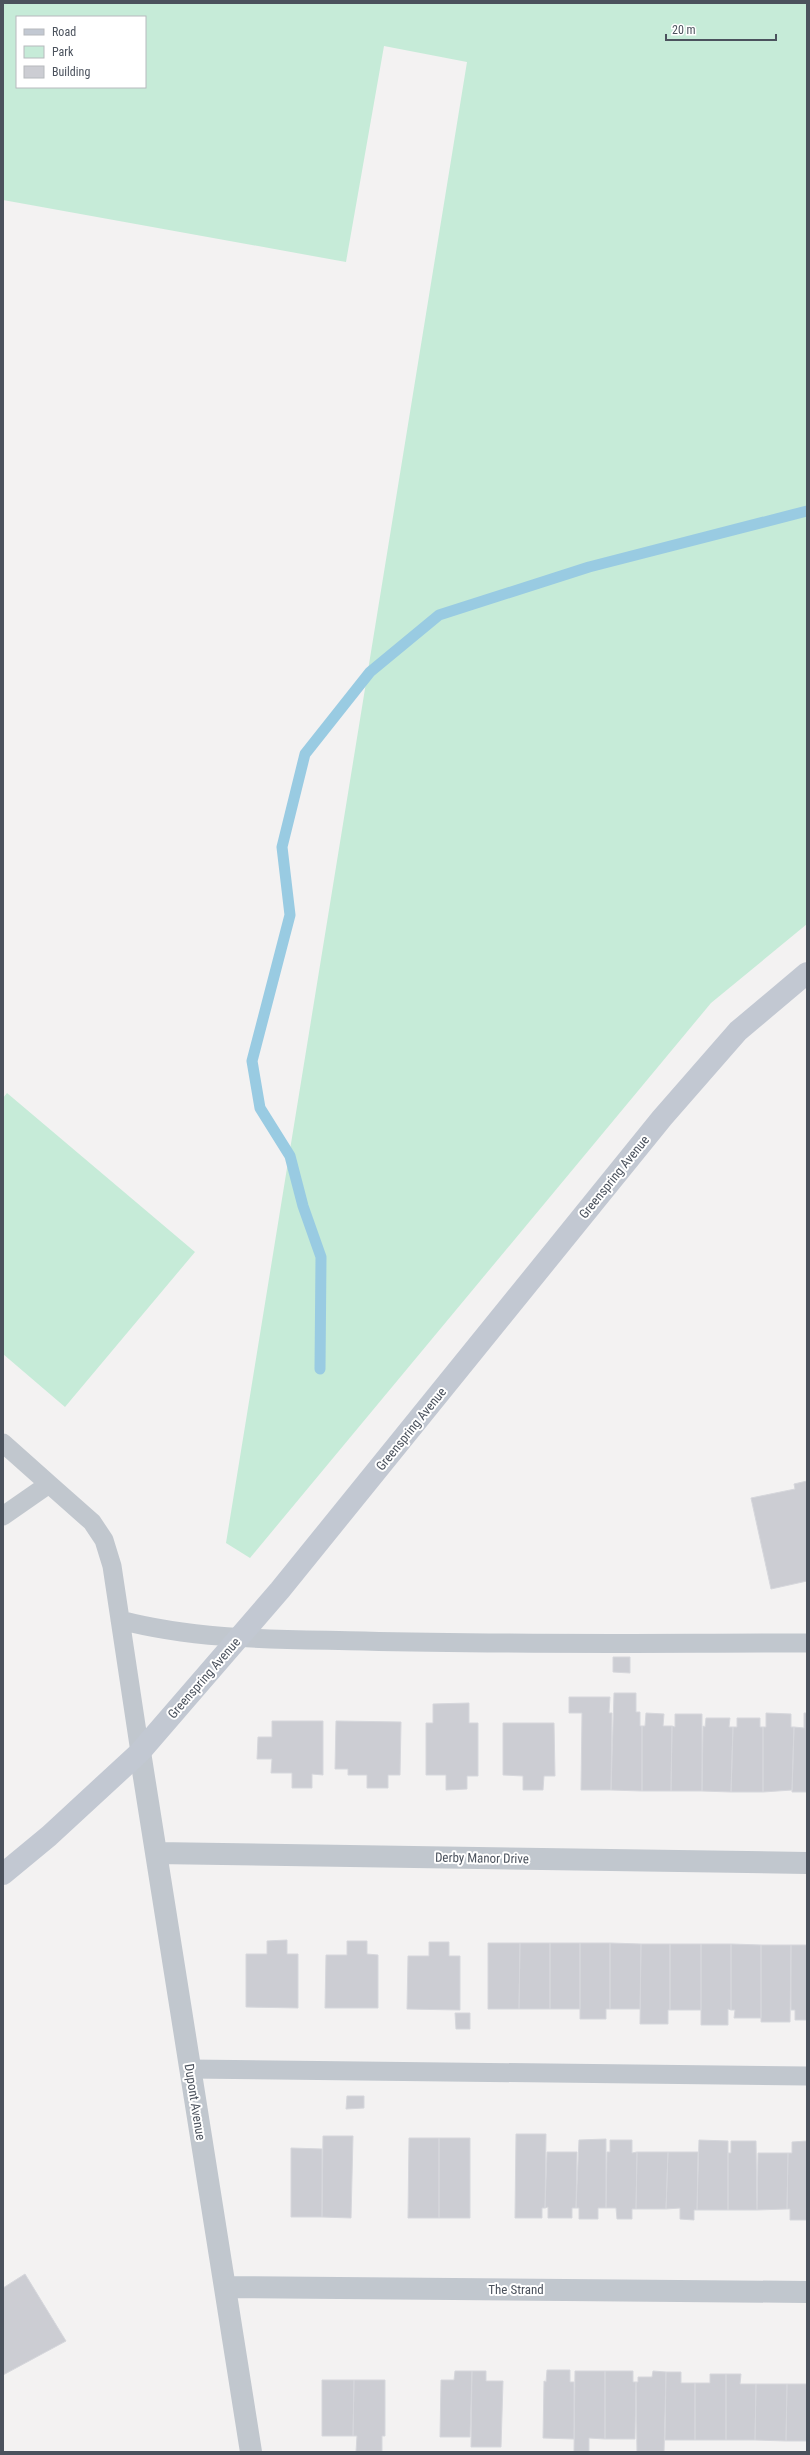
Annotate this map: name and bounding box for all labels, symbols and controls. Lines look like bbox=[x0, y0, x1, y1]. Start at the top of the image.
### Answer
legend bbox=[16, 16, 146, 88]
scale bar bbox=[666, 16, 776, 42]
text: 20 m bbox=[672, 23, 696, 37]
text: Road bbox=[52, 25, 76, 39]
text: Park bbox=[52, 45, 74, 59]
text: Building bbox=[52, 65, 90, 79]
street label: Greenspring Avenue bbox=[576, 1132, 652, 1222]
street label: Greenspring Avenue bbox=[373, 1384, 449, 1474]
street label: Greenspring Avenue bbox=[165, 1634, 243, 1722]
street label: Derby Manor Drive bbox=[435, 1850, 529, 1866]
street label: Dupont Avenue bbox=[182, 2063, 208, 2141]
street label: The Strand bbox=[488, 2282, 544, 2297]

